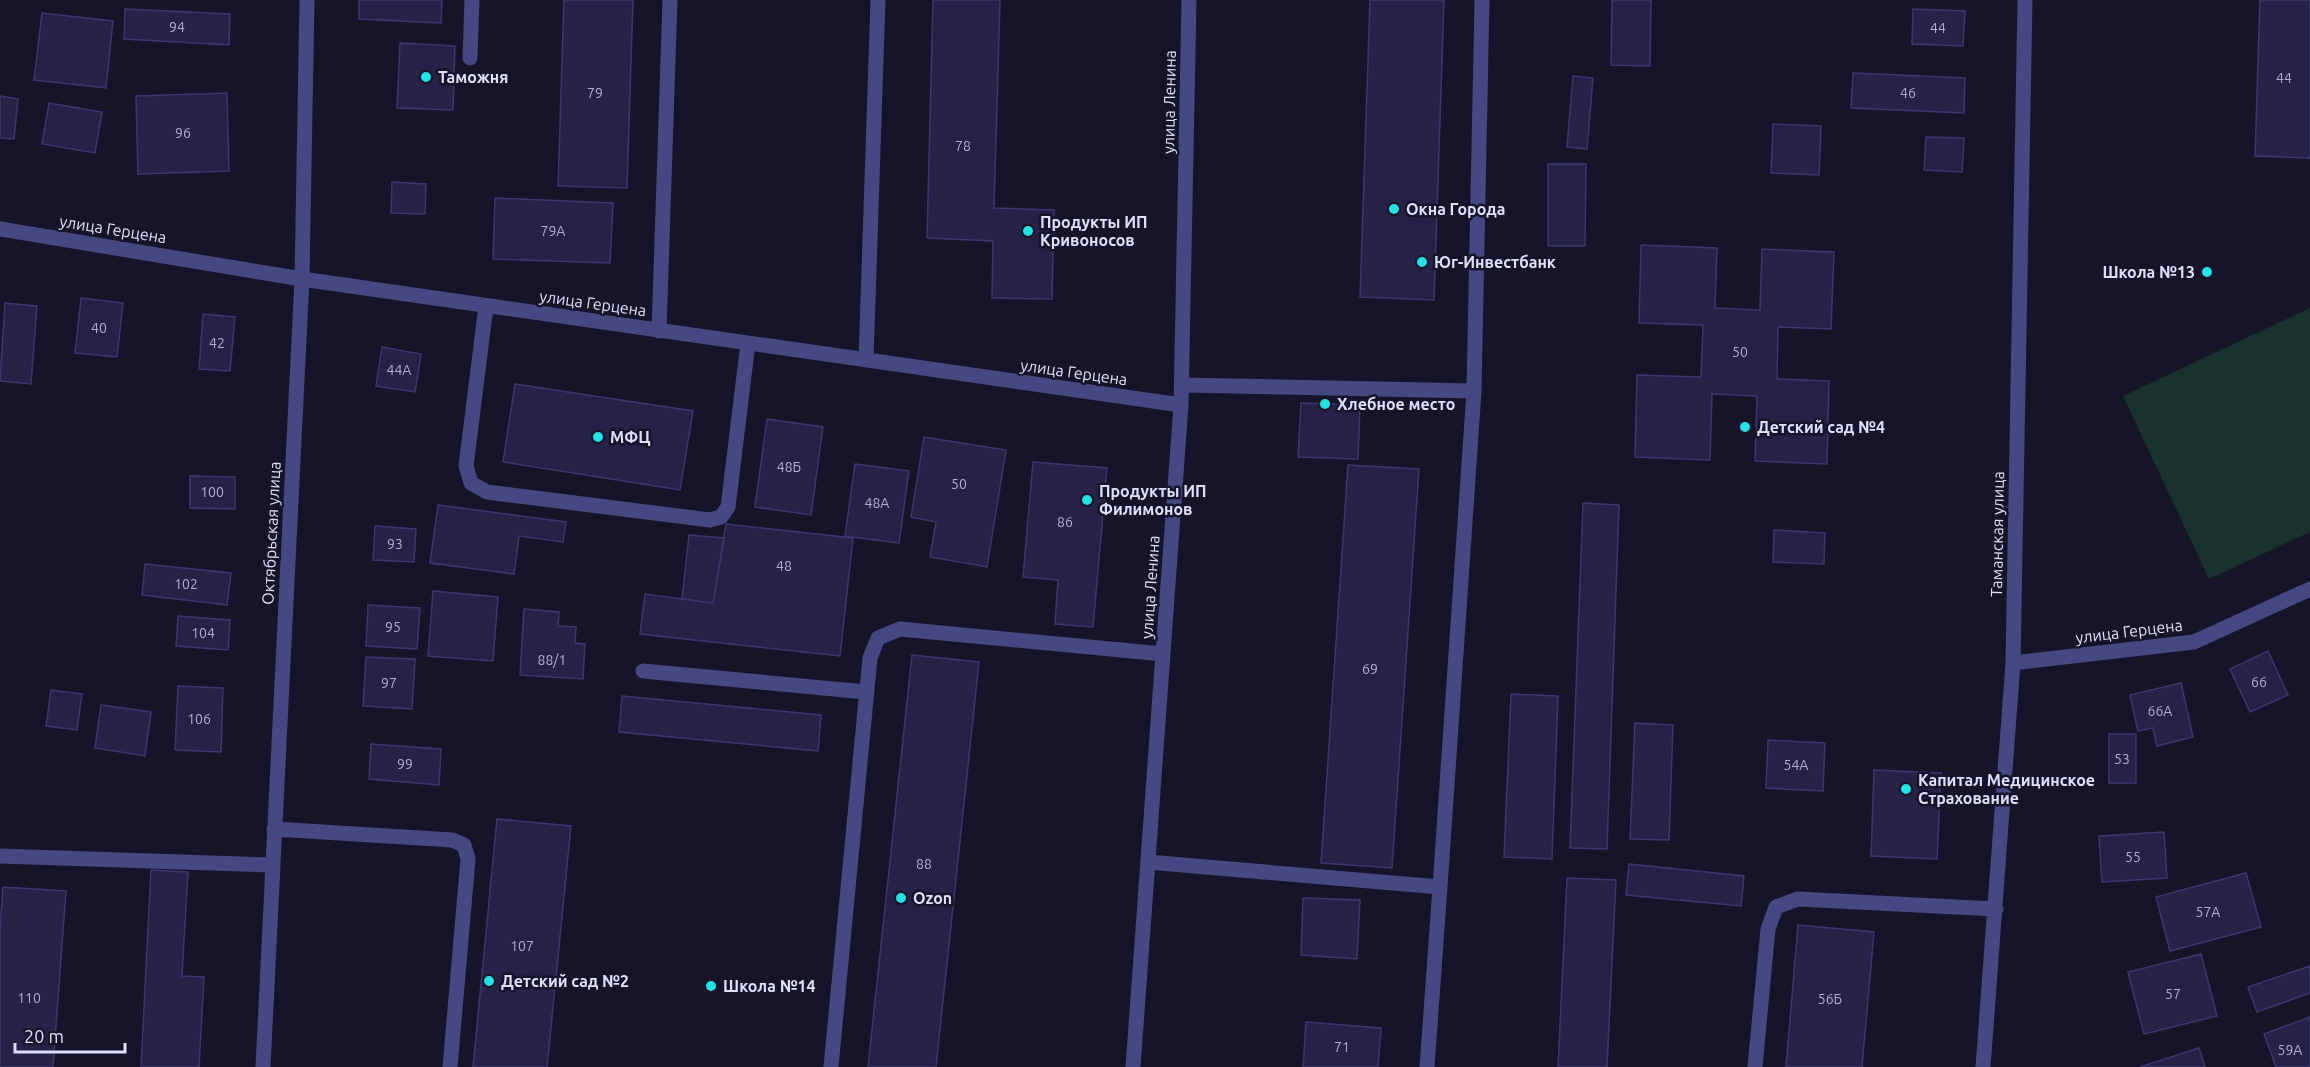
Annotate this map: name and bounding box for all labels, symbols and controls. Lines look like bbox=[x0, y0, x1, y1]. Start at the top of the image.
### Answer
house number: 94 bbox=[169, 19, 185, 35]
house number: 44 bbox=[1930, 20, 1946, 36]
street label: улица Ленина bbox=[1159, 50, 1179, 154]
place label: Таможня bbox=[438, 68, 508, 86]
marker: Таможня bbox=[419, 70, 433, 84]
house number: 44 bbox=[2276, 70, 2292, 86]
house number: 79 bbox=[587, 85, 603, 101]
house number: 46 bbox=[1900, 85, 1916, 101]
house number: 96 bbox=[175, 125, 191, 141]
house number: 78 bbox=[955, 138, 971, 154]
place label: Окна Города bbox=[1406, 200, 1505, 218]
marker: Окна Города bbox=[1387, 202, 1401, 216]
street label: улица Герцена bbox=[58, 212, 168, 246]
place label: Продукты ИП Кривоносов bbox=[1040, 213, 1148, 249]
house number: 79А bbox=[541, 223, 565, 239]
marker: Продукты ИП Кривоносов bbox=[1021, 224, 1035, 238]
place label: Юг-Инвестбанк bbox=[1434, 253, 1556, 271]
marker: Юг-Инвестбанк bbox=[1415, 255, 1429, 269]
place label: Школа №13 bbox=[2102, 263, 2195, 281]
marker: Школа №13 bbox=[2200, 265, 2214, 279]
street label: улица Герцена bbox=[538, 287, 648, 319]
house number: 40 bbox=[91, 320, 107, 336]
house number: 42 bbox=[209, 335, 225, 351]
house number: 50 bbox=[1732, 344, 1748, 360]
street label: улица Герцена bbox=[1019, 356, 1129, 388]
house number: 44А bbox=[387, 362, 411, 378]
place label: Хлебное место bbox=[1337, 395, 1455, 413]
marker: Хлебное место bbox=[1318, 397, 1332, 411]
place label: Детский сад №4 bbox=[1757, 418, 1885, 436]
marker: Детский сад №4 bbox=[1738, 420, 1752, 434]
place label: МФЦ bbox=[610, 428, 650, 446]
marker: МФЦ bbox=[591, 430, 605, 444]
house number: 48Б bbox=[777, 459, 801, 475]
street label: Октябрьская улица bbox=[258, 461, 284, 605]
street label: Таманская улица bbox=[1987, 471, 2007, 597]
house number: 50 bbox=[951, 476, 967, 492]
place label: Продукты ИП Филимонов bbox=[1099, 482, 1207, 518]
house number: 100 bbox=[200, 484, 224, 500]
marker: Продукты ИП Филимонов bbox=[1080, 493, 1094, 507]
house number: 48А bbox=[865, 495, 889, 511]
house number: 86 bbox=[1057, 514, 1073, 530]
street label: улица Ленина bbox=[1137, 535, 1163, 639]
house number: 93 bbox=[387, 536, 403, 552]
house number: 48 bbox=[776, 558, 792, 574]
house number: 102 bbox=[174, 576, 198, 592]
street label: улица Герцена bbox=[2074, 616, 2184, 646]
house number: 95 bbox=[385, 619, 401, 635]
house number: 104 bbox=[191, 625, 215, 641]
house number: 88/1 bbox=[538, 652, 566, 668]
house number: 69 bbox=[1362, 661, 1378, 677]
house number: 66 bbox=[2251, 674, 2267, 690]
house number: 97 bbox=[381, 675, 397, 691]
house number: 66А bbox=[2148, 703, 2172, 719]
house number: 106 bbox=[187, 711, 211, 727]
house number: 53 bbox=[2114, 751, 2130, 767]
house number: 99 bbox=[397, 756, 413, 772]
house number: 54А bbox=[1784, 757, 1808, 773]
place label: Капитал Медицинское Страхование bbox=[1918, 771, 2095, 807]
marker: Капитал Медицинское Страхование bbox=[1899, 782, 1913, 796]
house number: 55 bbox=[2125, 849, 2141, 865]
house number: 88 bbox=[916, 856, 932, 872]
place label: Ozon bbox=[913, 889, 952, 907]
marker: Ozon bbox=[894, 891, 908, 905]
house number: 57А bbox=[2196, 904, 2220, 920]
house number: 107 bbox=[510, 938, 534, 954]
place label: Детский сад №2 bbox=[501, 972, 629, 990]
marker: Детский сад №2 bbox=[482, 974, 496, 988]
place label: Школа №14 bbox=[723, 977, 816, 995]
marker: Школа №14 bbox=[704, 979, 718, 993]
house number: 57 bbox=[2165, 986, 2181, 1002]
house number: 110 bbox=[17, 990, 41, 1006]
house number: 56Б bbox=[1818, 991, 1842, 1007]
scale bar bbox=[15, 1016, 124, 1054]
text: 20 m bbox=[24, 1026, 64, 1046]
house number: 71 bbox=[1334, 1039, 1350, 1055]
house number: 59А bbox=[2278, 1042, 2302, 1058]

